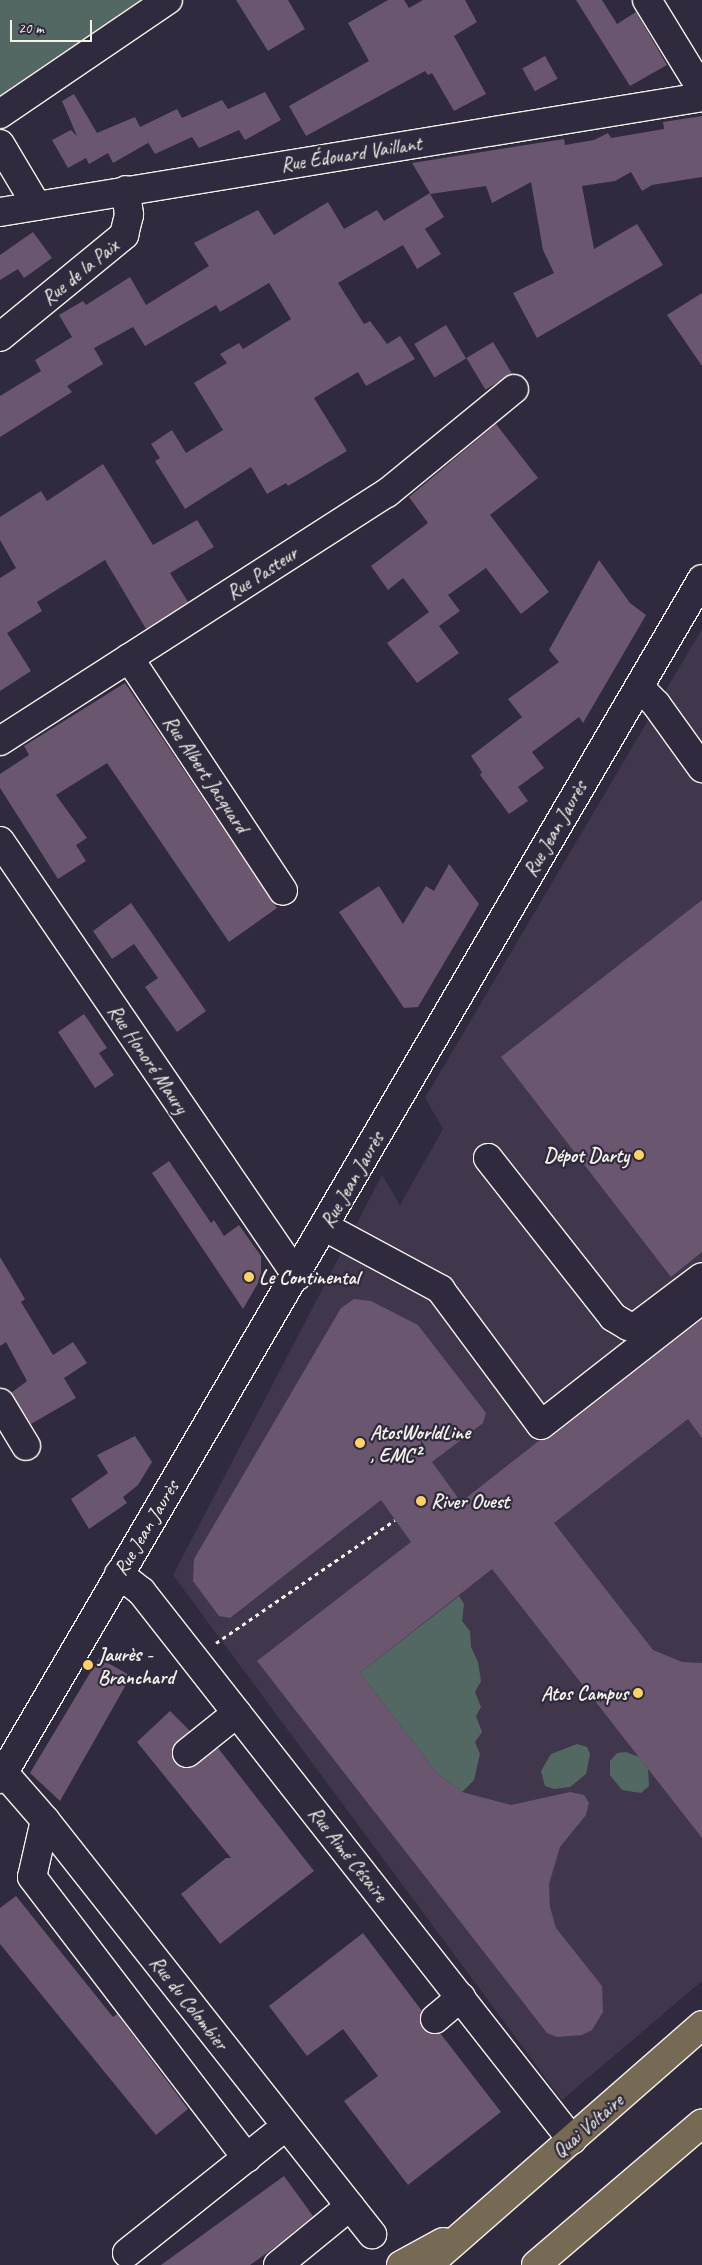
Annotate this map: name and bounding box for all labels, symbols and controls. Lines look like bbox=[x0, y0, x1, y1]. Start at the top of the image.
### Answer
scale bar bbox=[12, 10, 95, 42]
text: 20 m bbox=[18, 19, 44, 38]
street label: Rue Édouard Vaillant bbox=[279, 131, 423, 177]
street label: Rue de la Paix bbox=[36, 233, 124, 311]
street label: Rue Pasteur bbox=[222, 541, 302, 605]
street label: Rue Albert Jacquard bbox=[158, 711, 254, 837]
street label: Rue Jean Jaurès bbox=[518, 777, 592, 881]
street label: Rue Honoré Maury bbox=[103, 1000, 193, 1118]
street label: Rue Jean Jaurès bbox=[315, 1128, 389, 1232]
place label: Dépot Darty bbox=[543, 1143, 629, 1167]
marker: Dépot Darty bbox=[633, 1149, 645, 1161]
place label: Le Continental bbox=[259, 1265, 360, 1289]
marker: Le Continental bbox=[243, 1271, 255, 1283]
place label: AtosWorldLine , EMC² bbox=[370, 1420, 470, 1467]
marker: AtosWorldLine , EMC² bbox=[354, 1437, 366, 1449]
street label: Rue Jean Jaurès bbox=[108, 1477, 184, 1579]
place label: River Ouest bbox=[431, 1489, 509, 1513]
marker: River Ouest bbox=[415, 1495, 427, 1507]
place label: Jaurès - Branchard bbox=[98, 1642, 174, 1689]
marker: Jaurès - Branchard bbox=[82, 1659, 94, 1671]
place label: Atos Campus bbox=[540, 1681, 628, 1705]
marker: Atos Campus bbox=[632, 1687, 644, 1699]
street label: Rue Aimé Césaire bbox=[303, 1802, 393, 1906]
street label: Rue du Colombier bbox=[144, 1951, 234, 2055]
street label: Quai Voltaire bbox=[548, 2089, 628, 2163]

